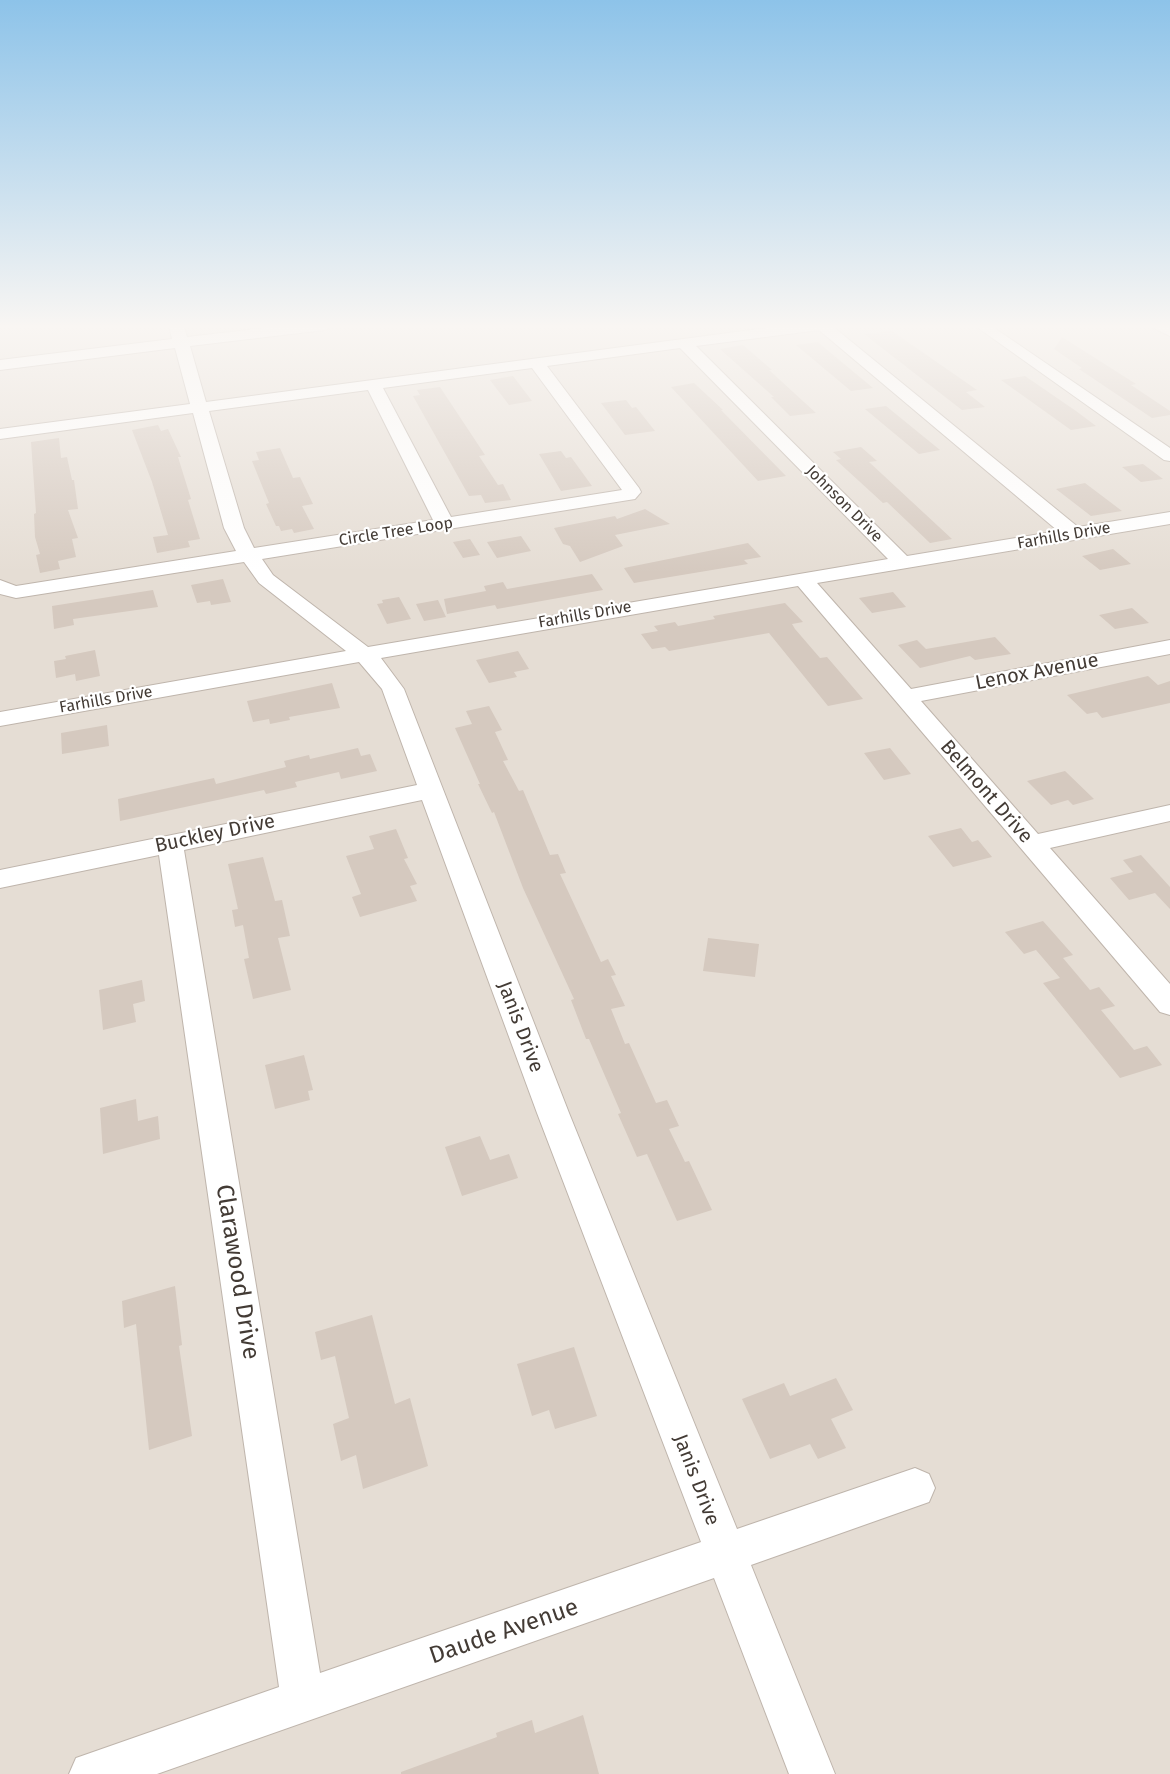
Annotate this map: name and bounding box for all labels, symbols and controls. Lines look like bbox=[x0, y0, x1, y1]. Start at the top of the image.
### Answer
street label: Johnson Drive bbox=[802, 462, 886, 546]
street label: Circle Tree Loop bbox=[338, 513, 454, 551]
street label: Farhills Drive bbox=[1016, 518, 1112, 554]
street label: Farhills Drive bbox=[537, 597, 633, 633]
street label: Lenox Avenue bbox=[973, 648, 1101, 696]
street label: Farhills Drive bbox=[58, 682, 154, 718]
street label: Belmont Drive bbox=[935, 735, 1037, 849]
street label: Buckley Drive bbox=[153, 810, 277, 858]
street label: Janis Drive bbox=[492, 978, 548, 1076]
street label: Clarawood Drive bbox=[209, 1182, 265, 1362]
street label: Janis Drive bbox=[668, 1431, 724, 1529]
street label: Daude Avenue bbox=[426, 1593, 582, 1671]

